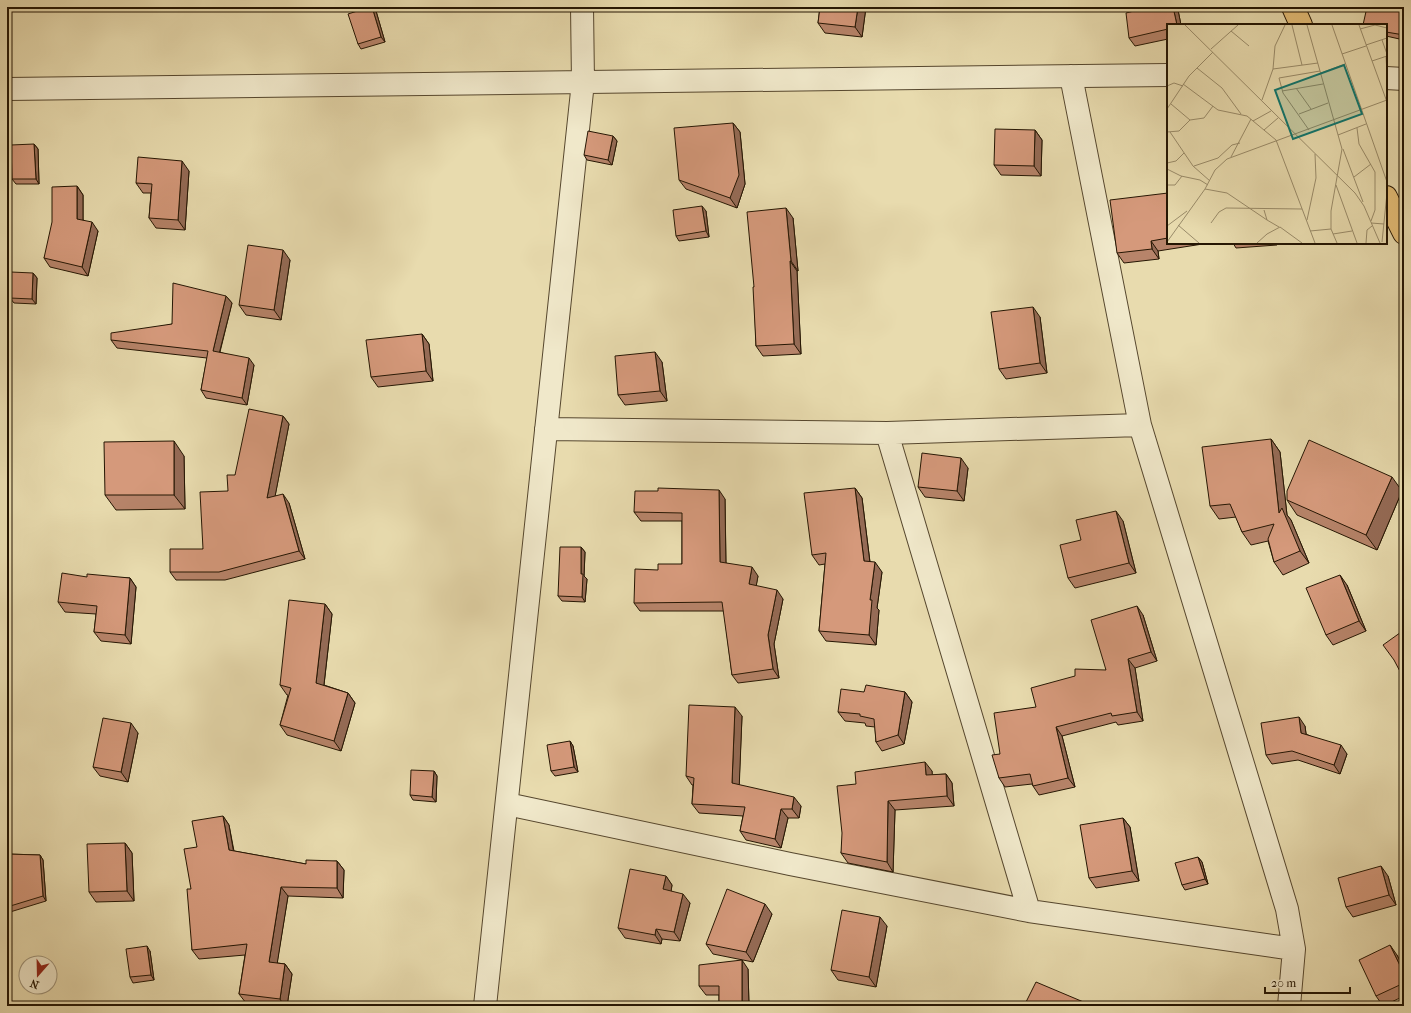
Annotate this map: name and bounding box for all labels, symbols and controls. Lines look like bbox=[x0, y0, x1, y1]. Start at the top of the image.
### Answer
inset map bbox=[1167, 24, 1387, 244]
north arrow bbox=[18, 955, 58, 995]
scale bar bbox=[1265, 969, 1350, 995]
text: N bbox=[28, 976, 41, 991]
text: 20 m bbox=[1271, 976, 1296, 990]

